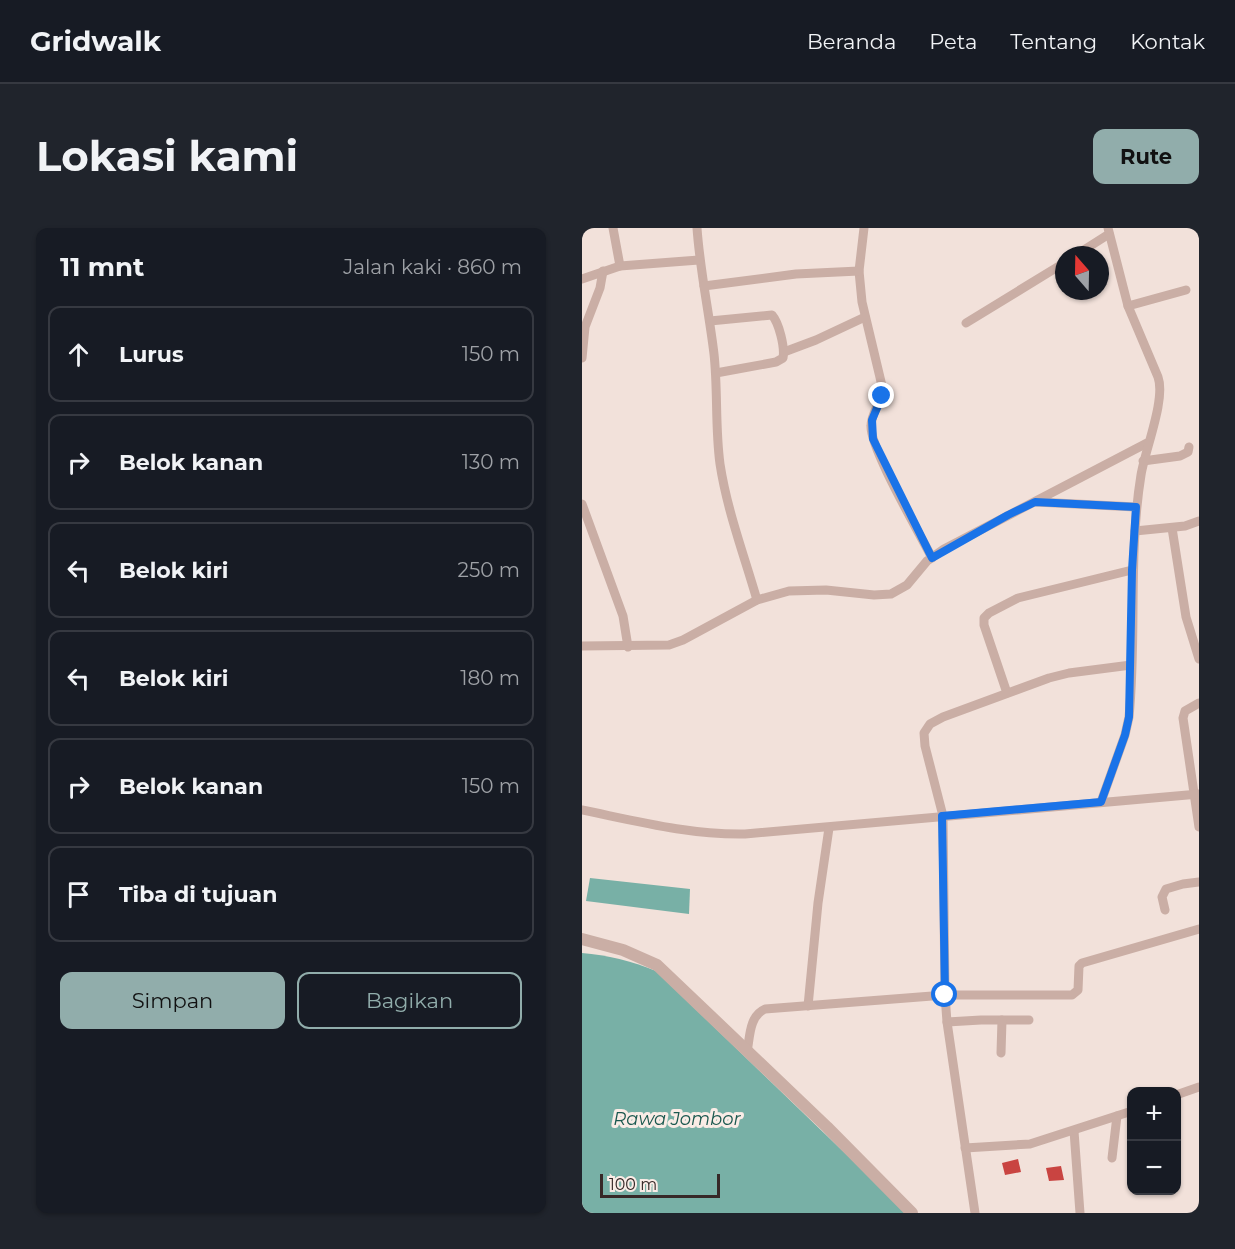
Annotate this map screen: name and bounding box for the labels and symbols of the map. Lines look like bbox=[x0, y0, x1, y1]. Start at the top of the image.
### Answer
north arrow bbox=[1055, 246, 1109, 300]
route end bbox=[868, 382, 894, 408]
route start bbox=[931, 981, 957, 1007]
water label: Rawa Jombor bbox=[613, 1108, 742, 1130]
scale bar bbox=[600, 1171, 720, 1198]

